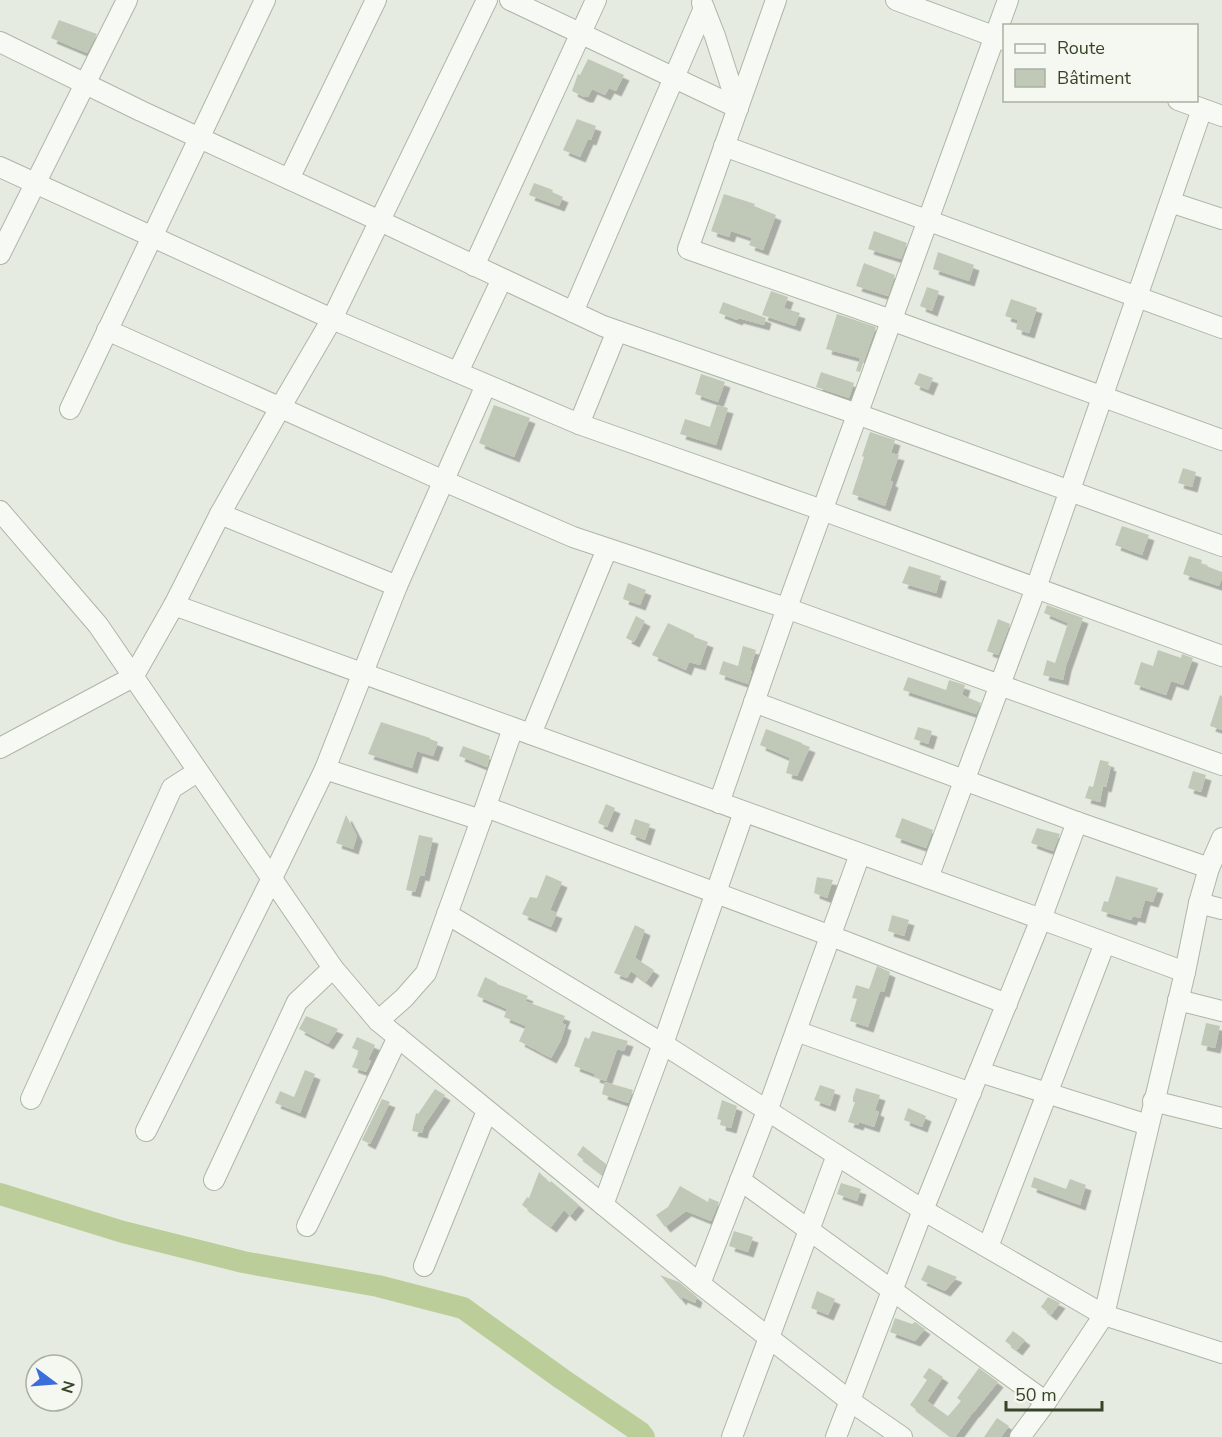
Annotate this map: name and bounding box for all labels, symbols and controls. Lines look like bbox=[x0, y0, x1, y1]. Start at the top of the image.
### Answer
legend bbox=[1003, 24, 1198, 102]
text: Route bbox=[1057, 36, 1105, 60]
text: Bâtiment bbox=[1057, 66, 1131, 90]
north arrow bbox=[24, 1353, 84, 1413]
scale bar bbox=[1006, 1374, 1102, 1412]
text: N bbox=[55, 1378, 80, 1396]
text: 50 m bbox=[1015, 1383, 1057, 1407]

